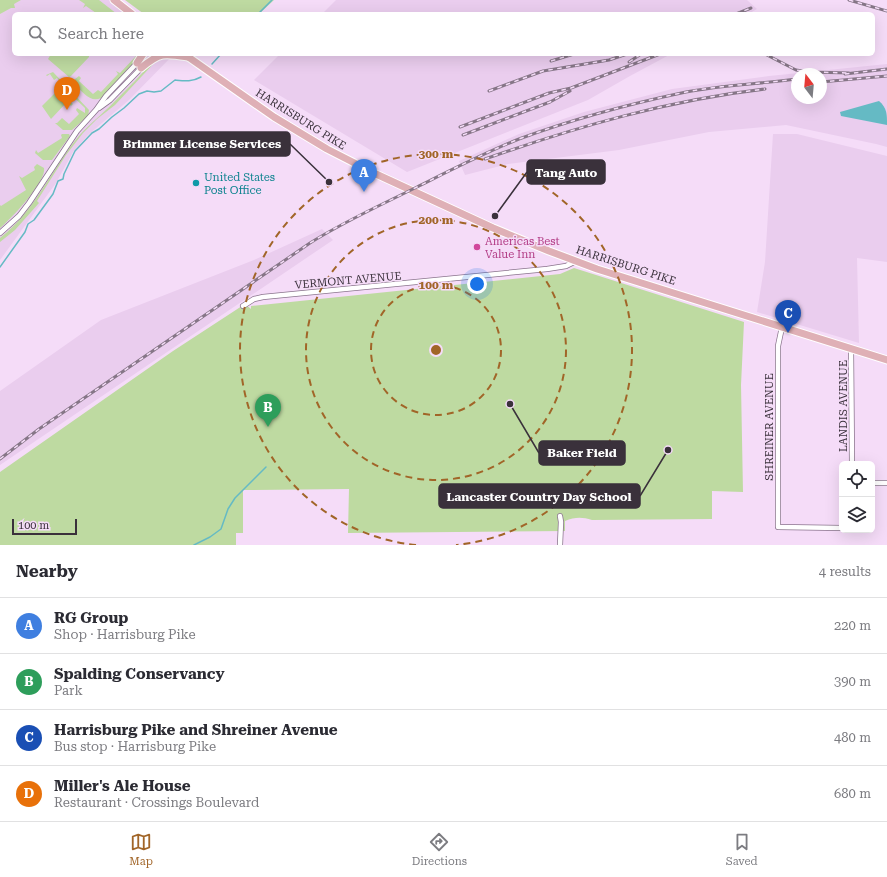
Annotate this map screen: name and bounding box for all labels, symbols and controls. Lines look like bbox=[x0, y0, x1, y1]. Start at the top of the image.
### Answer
search box bbox=[12, 12, 875, 56]
icon: search bbox=[26, 23, 48, 45]
text: Search here bbox=[58, 25, 144, 43]
north arrow bbox=[791, 68, 827, 104]
pin: D bbox=[54, 77, 80, 110]
street label: HARRISBURG PIKE bbox=[253, 86, 348, 153]
callout: Brimmer License Services bbox=[115, 132, 290, 156]
text: Brimmer License Services bbox=[123, 137, 281, 151]
text: 300 m bbox=[419, 147, 454, 161]
pin: A bbox=[351, 159, 377, 192]
callout: Tang Auto bbox=[527, 160, 605, 184]
text: Tang Auto bbox=[535, 166, 598, 180]
place label: United States Post Office bbox=[204, 171, 275, 197]
marker: United States Post Office bbox=[191, 178, 201, 188]
text: 200 m bbox=[419, 213, 454, 227]
place label: Americas Best Value Inn bbox=[485, 235, 560, 261]
marker: Americas Best Value Inn bbox=[472, 242, 482, 252]
street label: HARRISBURG PIKE bbox=[574, 243, 677, 288]
street label: VERMONT AVENUE bbox=[294, 269, 402, 292]
your location bbox=[467, 274, 487, 294]
text: 100 m bbox=[419, 278, 454, 292]
pin: C bbox=[775, 300, 801, 333]
centre of rings bbox=[429, 343, 443, 357]
street label: LANDIS AVENUE bbox=[837, 360, 850, 452]
street label: SHREINER AVENUE bbox=[763, 373, 776, 481]
pin: B bbox=[255, 394, 281, 427]
callout: Baker Field bbox=[539, 441, 625, 465]
text: Baker Field bbox=[547, 446, 617, 460]
map controls bbox=[839, 461, 875, 533]
button: locate bbox=[839, 461, 875, 497]
callout: Lancaster Country Day School bbox=[439, 484, 640, 508]
text: Lancaster Country Day School bbox=[446, 490, 632, 504]
button: layers bbox=[839, 497, 875, 533]
scale bar bbox=[12, 517, 77, 536]
text: 100 m bbox=[18, 519, 49, 532]
text: Nearby bbox=[16, 561, 78, 581]
text: 4 results bbox=[819, 564, 871, 579]
text: RG Group bbox=[54, 609, 128, 627]
text: A bbox=[24, 618, 34, 633]
text: 220 m bbox=[834, 618, 871, 633]
text: Shop · Harrisburg Pike bbox=[54, 627, 196, 642]
text: Spalding Conservancy bbox=[54, 665, 225, 683]
text: B bbox=[24, 674, 34, 689]
text: 390 m bbox=[834, 674, 871, 689]
text: Park bbox=[54, 683, 83, 698]
text: Harrisburg Pike and Shreiner Avenue bbox=[54, 721, 338, 739]
text: C bbox=[24, 730, 34, 745]
text: 480 m bbox=[834, 730, 871, 745]
text: Bus stop · Harrisburg Pike bbox=[54, 739, 216, 754]
text: Miller's Ale House bbox=[54, 777, 191, 795]
text: D bbox=[24, 786, 34, 801]
text: 680 m bbox=[834, 786, 871, 801]
text: Restaurant · Crossings Boulevard bbox=[54, 795, 259, 810]
tab: Map bbox=[129, 831, 153, 868]
tab: Directions bbox=[412, 831, 467, 868]
tab: Saved bbox=[726, 831, 758, 868]

